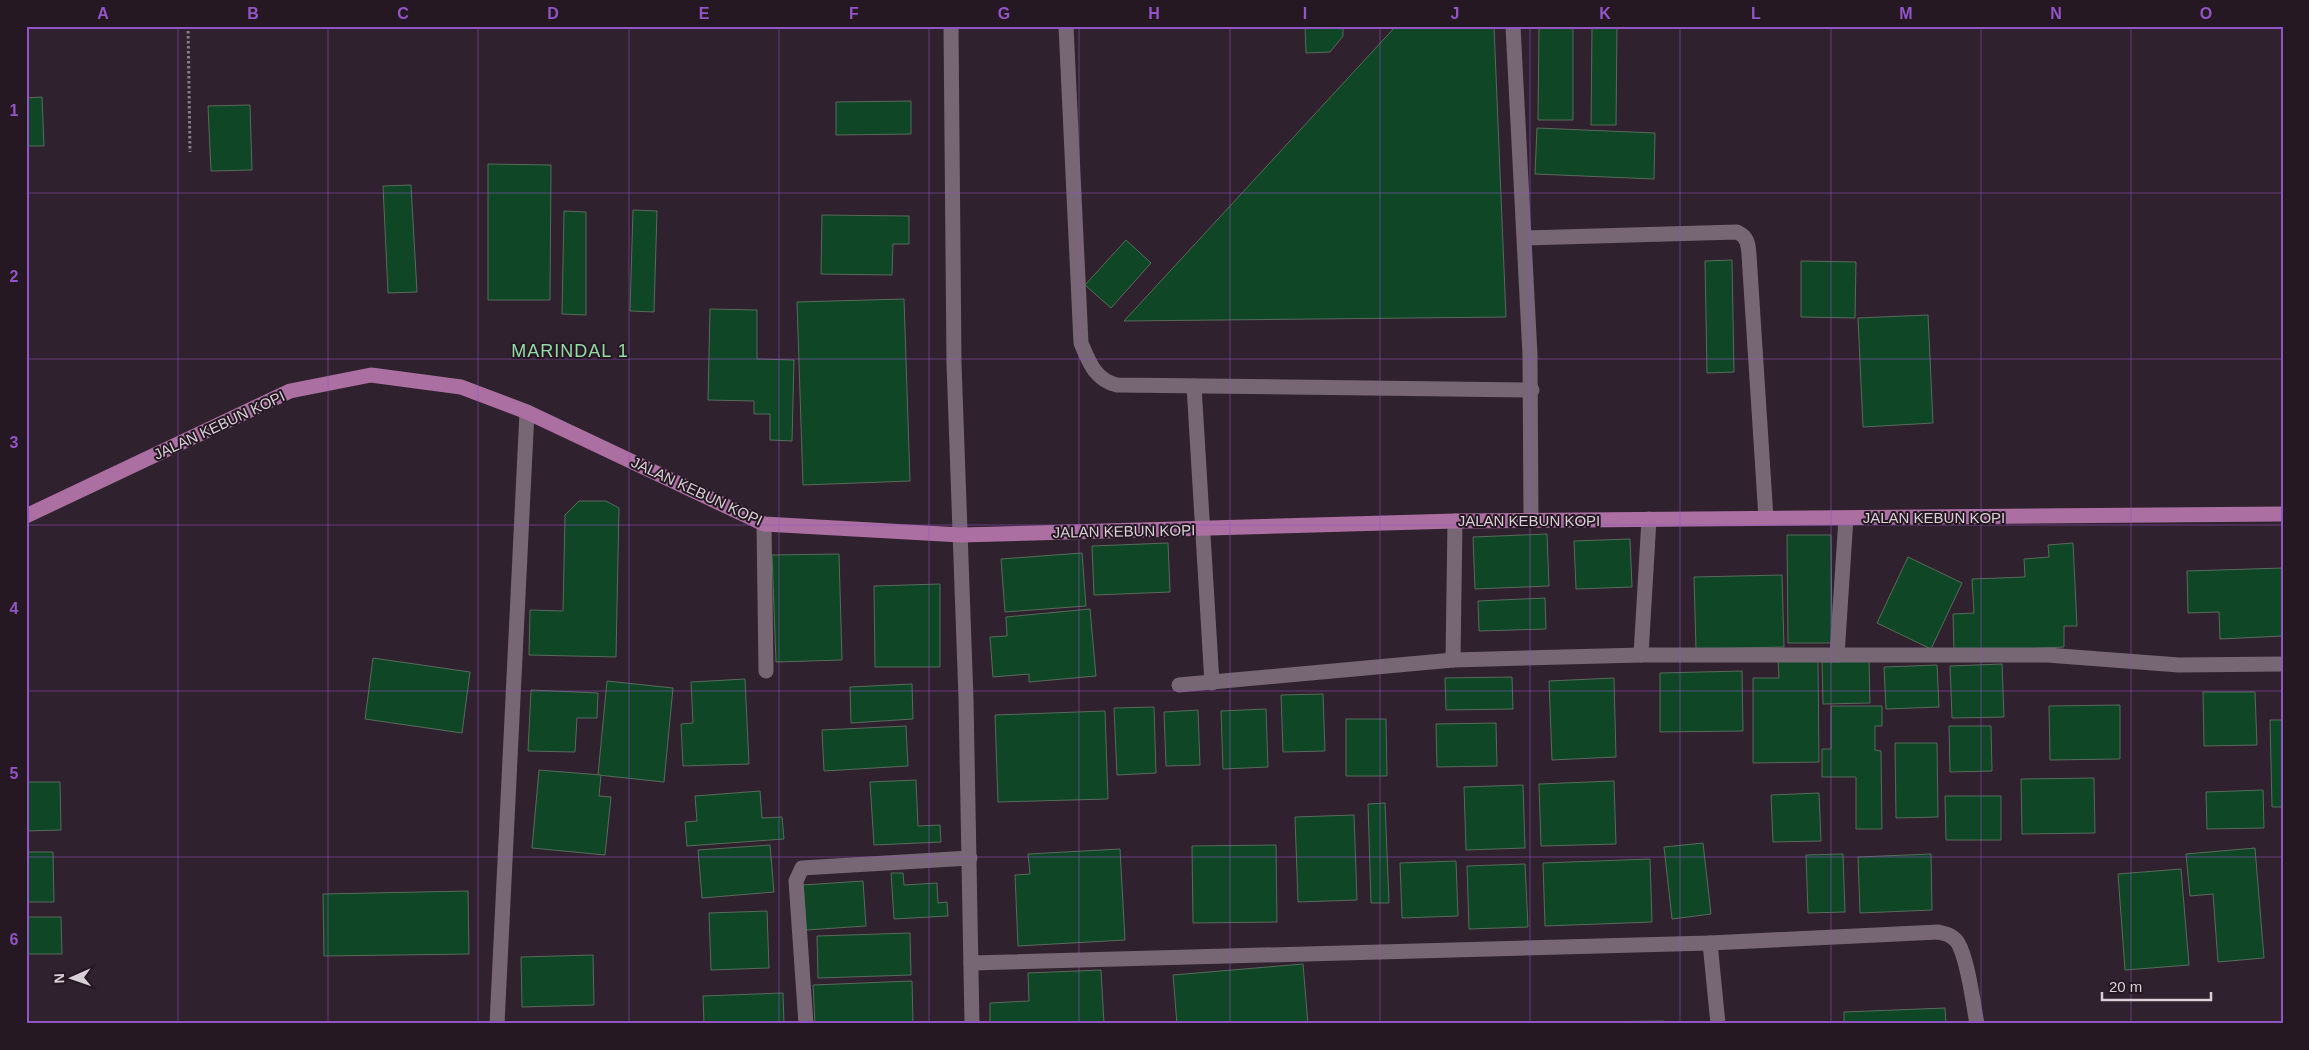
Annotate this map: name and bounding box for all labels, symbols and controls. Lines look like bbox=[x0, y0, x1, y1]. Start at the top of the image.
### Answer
text: A bbox=[97, 5, 109, 22]
text: B bbox=[247, 5, 259, 22]
text: C bbox=[397, 5, 409, 22]
text: D bbox=[547, 5, 559, 22]
text: E bbox=[699, 5, 710, 22]
text: F bbox=[849, 5, 859, 22]
text: G bbox=[998, 5, 1010, 22]
text: H bbox=[1148, 5, 1160, 22]
text: I bbox=[1303, 5, 1307, 22]
text: J bbox=[1451, 5, 1459, 22]
text: K bbox=[1599, 5, 1611, 22]
text: L bbox=[1751, 5, 1761, 22]
text: M bbox=[1899, 5, 1913, 22]
text: N bbox=[2050, 5, 2062, 22]
text: O bbox=[2200, 5, 2212, 22]
text: 1 bbox=[10, 102, 19, 119]
text: 2 bbox=[10, 268, 19, 285]
district label: MARINDAL 1 bbox=[511, 341, 629, 361]
street label: JALAN KEBUN KOPI bbox=[151, 387, 287, 463]
text: 3 bbox=[10, 434, 19, 451]
street label: JALAN KEBUN KOPI bbox=[629, 453, 765, 529]
street label: JALAN KEBUN KOPI bbox=[1863, 509, 2005, 526]
street label: JALAN KEBUN KOPI bbox=[1458, 512, 1600, 529]
street label: JALAN KEBUN KOPI bbox=[1053, 521, 1195, 541]
text: 4 bbox=[10, 600, 19, 617]
text: 5 bbox=[10, 765, 19, 782]
text: 6 bbox=[10, 931, 19, 948]
north arrow bbox=[48, 952, 98, 1002]
scale bar bbox=[2102, 970, 2210, 1002]
text: N bbox=[51, 973, 67, 984]
text: 20 m bbox=[2109, 978, 2142, 995]

